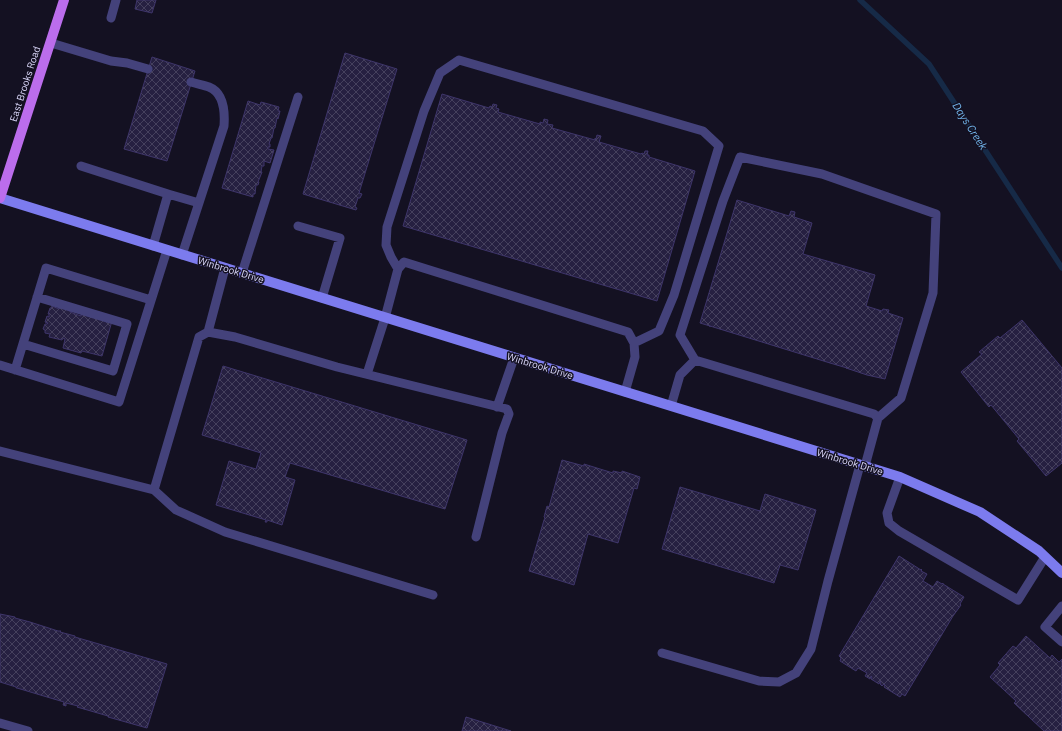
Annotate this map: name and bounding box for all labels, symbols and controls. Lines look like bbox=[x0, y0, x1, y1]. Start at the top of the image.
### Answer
street label: East Brooks Road bbox=[7, 45, 43, 123]
water label: Days Creek bbox=[949, 99, 991, 153]
street label: Winbrook Drive bbox=[196, 254, 266, 286]
street label: Winbrook Drive bbox=[505, 350, 575, 382]
street label: Winbrook Drive bbox=[815, 446, 885, 478]

